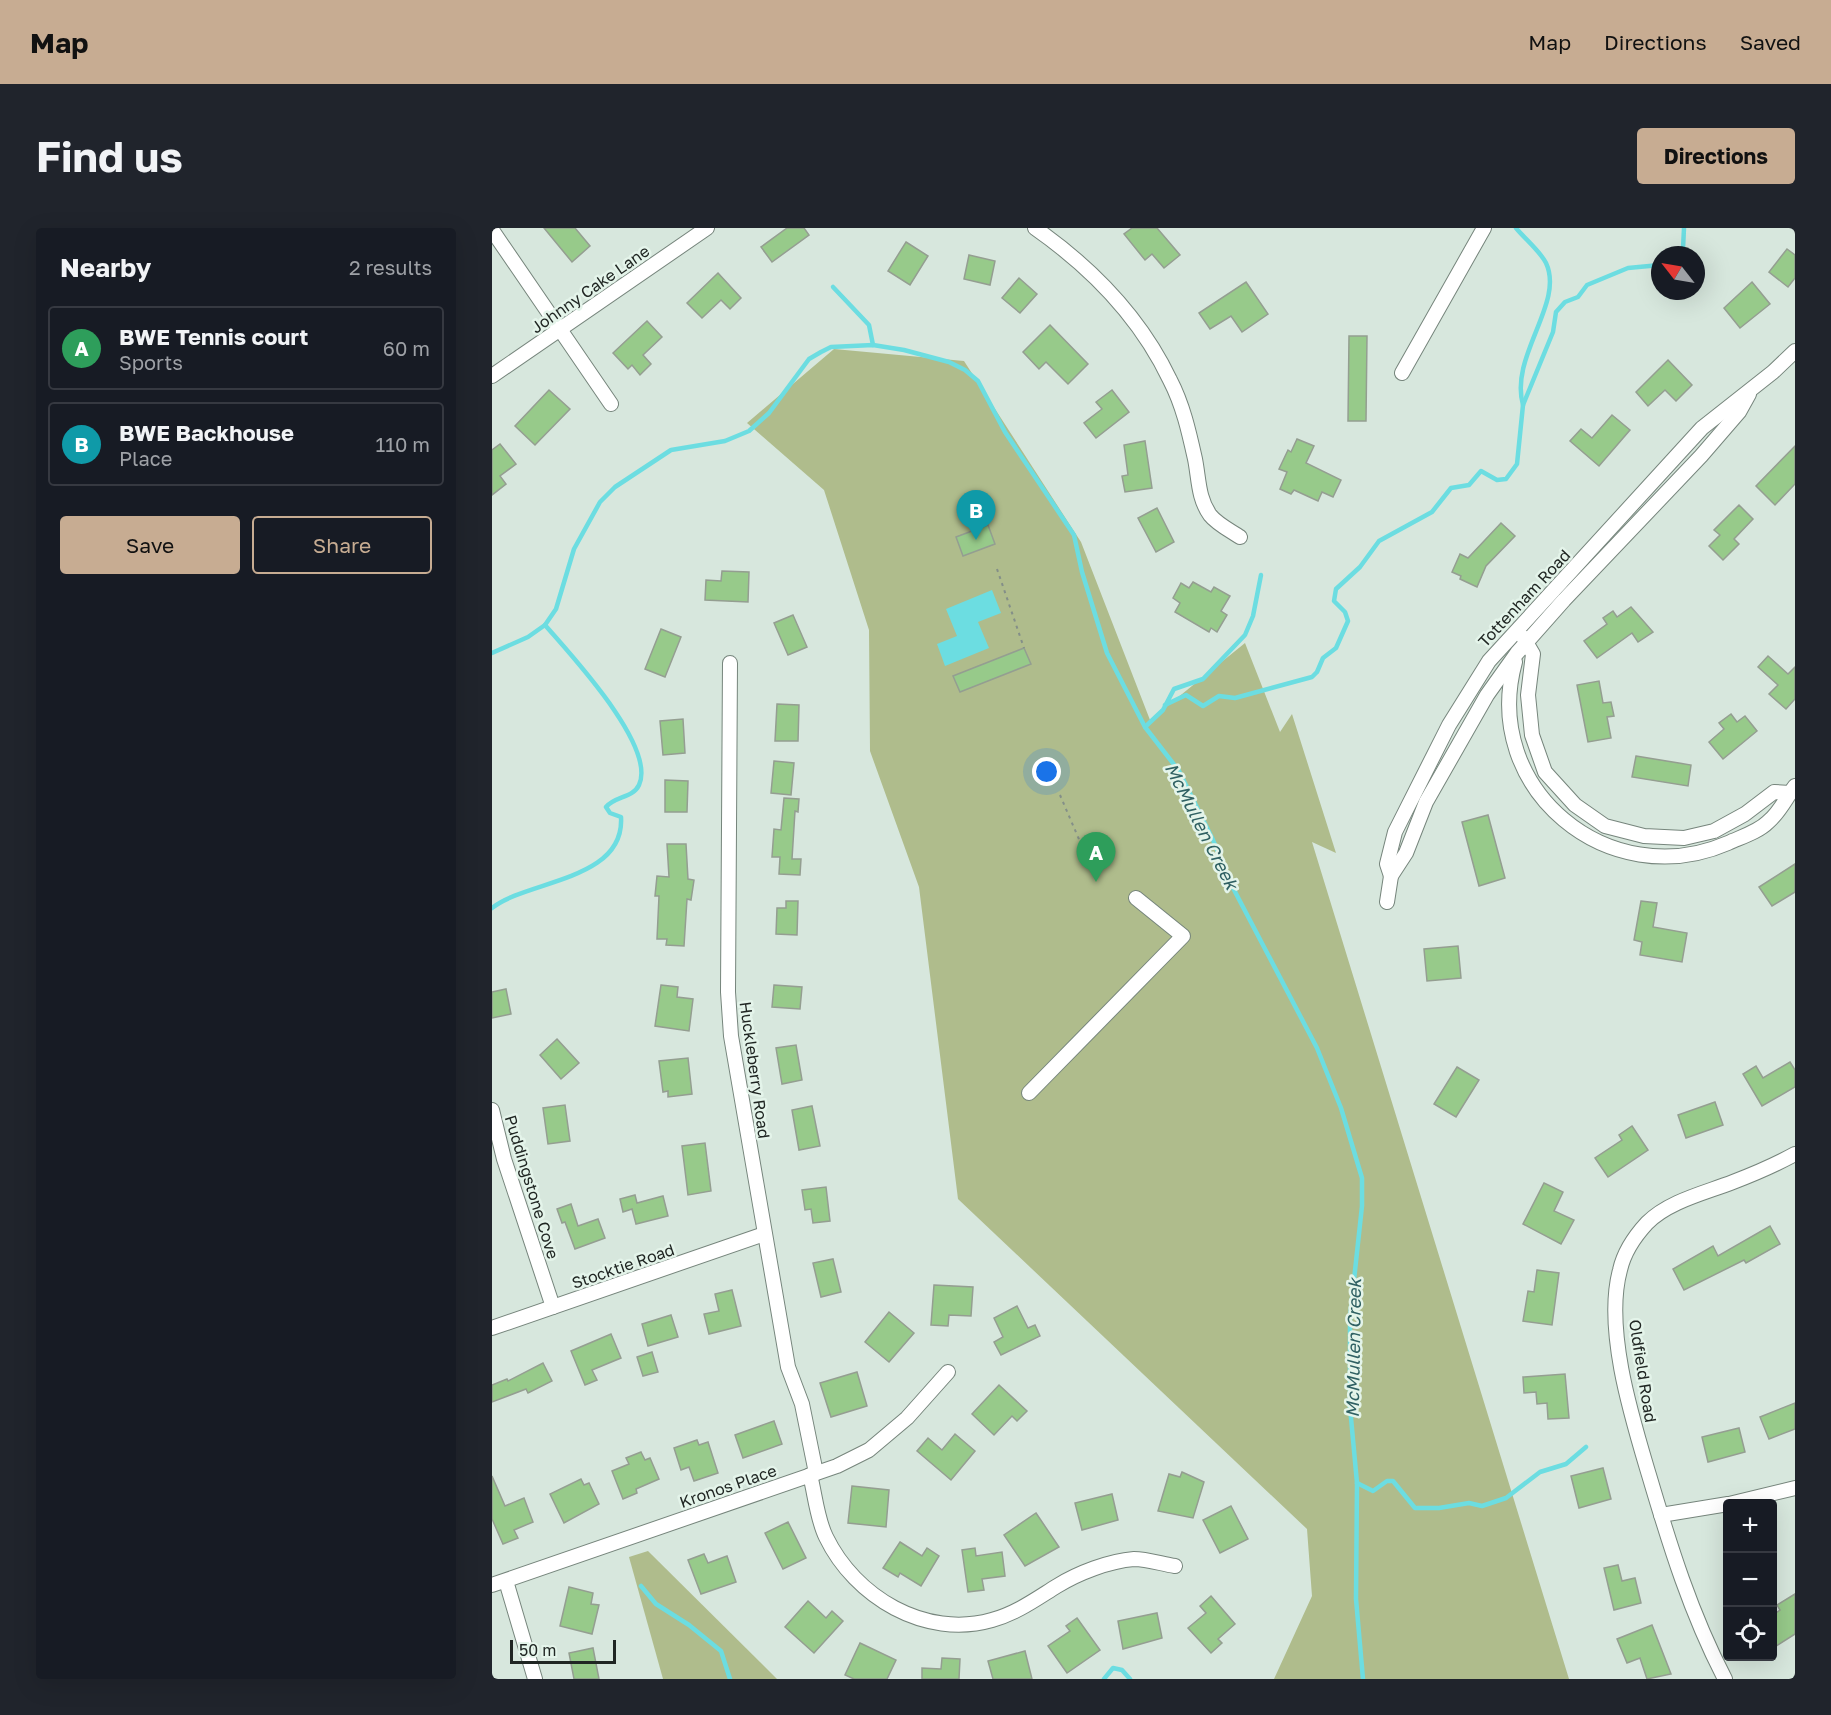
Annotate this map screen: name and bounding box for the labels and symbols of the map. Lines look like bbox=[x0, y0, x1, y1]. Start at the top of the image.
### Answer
street label: Johnny Cake Lane bbox=[527, 241, 653, 337]
north arrow bbox=[1651, 246, 1705, 300]
pin: B bbox=[956, 490, 996, 540]
street label: Tottenham Road bbox=[1474, 545, 1574, 651]
your location bbox=[1032, 757, 1061, 786]
water label: McMullen Creek bbox=[1161, 759, 1244, 895]
pin: A bbox=[1076, 832, 1116, 882]
street label: Huckleberry Road bbox=[735, 1000, 775, 1140]
street label: Puddingstone Cove bbox=[501, 1113, 563, 1261]
street label: Stocktie Road bbox=[569, 1239, 677, 1293]
water label: McMullen Creek bbox=[1341, 1276, 1365, 1418]
street label: Oldfield Road bbox=[1625, 1318, 1661, 1424]
street label: Kronos Place bbox=[677, 1460, 779, 1512]
scale bar bbox=[510, 1637, 616, 1664]

